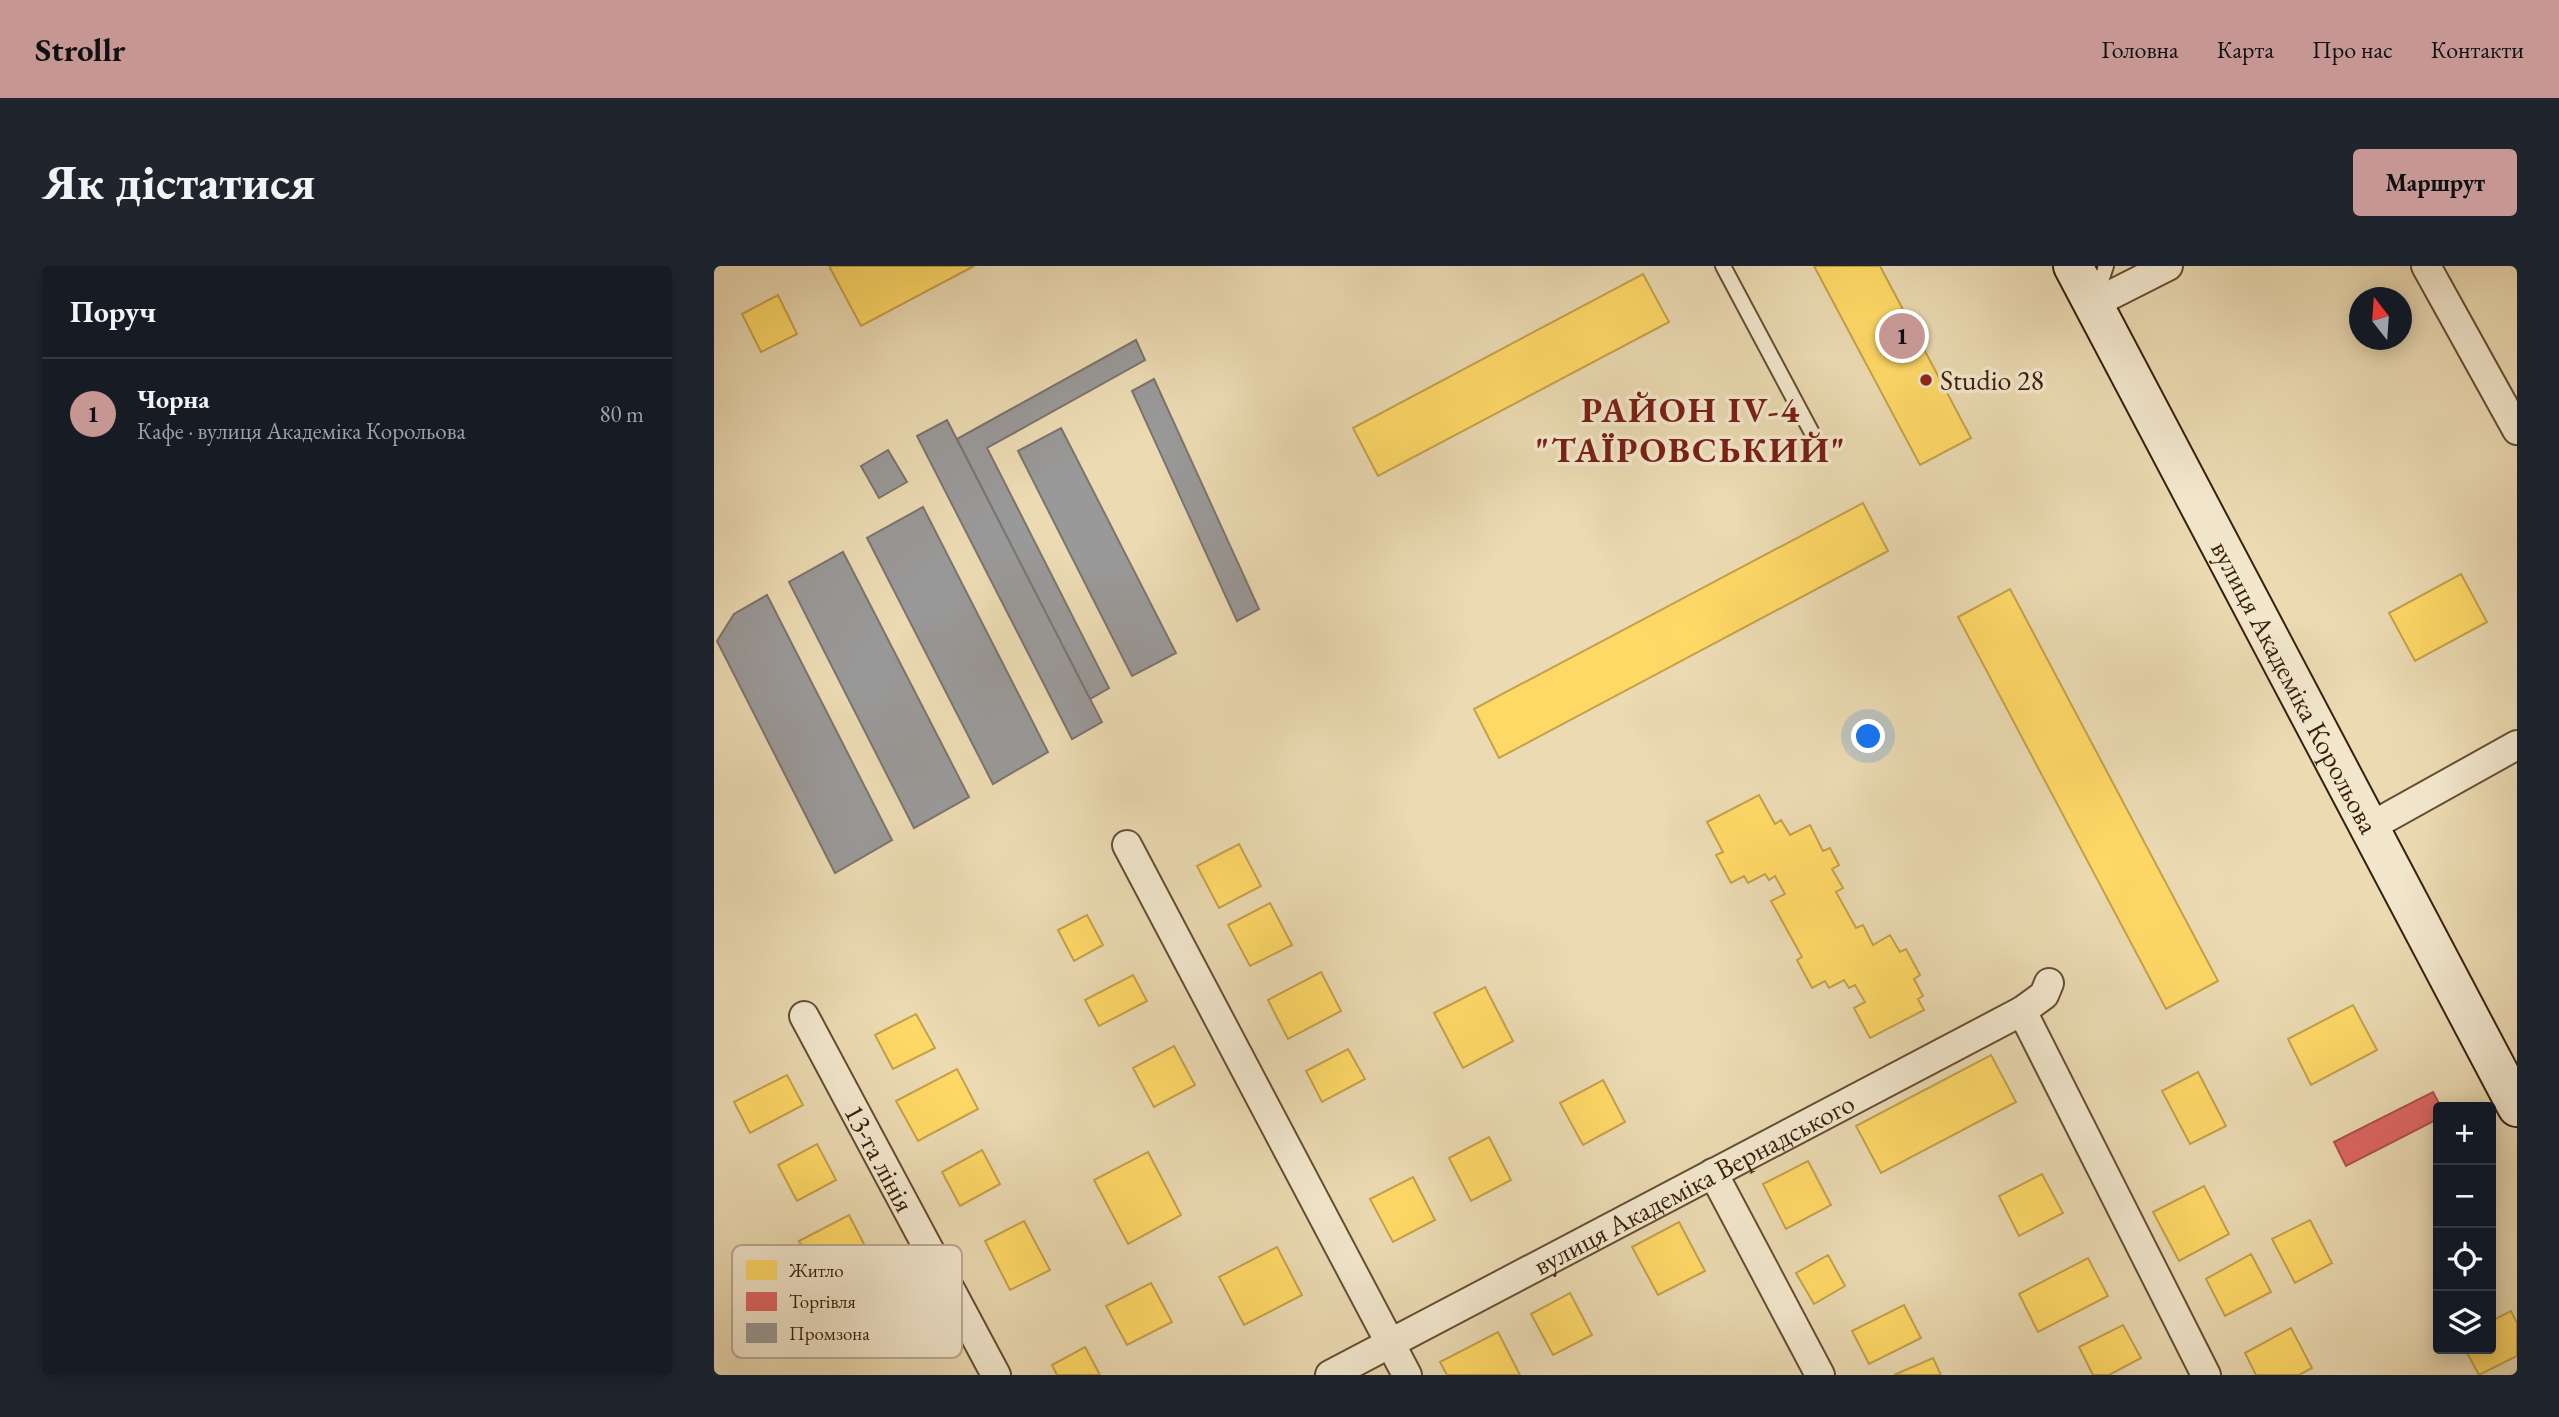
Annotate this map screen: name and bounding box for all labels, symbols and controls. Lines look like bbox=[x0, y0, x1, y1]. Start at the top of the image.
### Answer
text: Strollr bbox=[35, 28, 126, 71]
text: Головна bbox=[2101, 34, 2179, 65]
text: Карта bbox=[2217, 34, 2274, 65]
text: Про нас bbox=[2312, 34, 2393, 65]
text: Контакти bbox=[2431, 34, 2524, 65]
button: Маршрут bbox=[2353, 149, 2517, 216]
text: Як дістатися bbox=[42, 150, 316, 214]
north arrow bbox=[2349, 287, 2412, 350]
text: Поруч bbox=[70, 292, 156, 331]
pin: 1 bbox=[1879, 310, 1925, 362]
place label: Studio 28 bbox=[1940, 362, 2044, 398]
marker: Studio 28 bbox=[1918, 372, 1934, 388]
text: Чорна bbox=[137, 382, 210, 416]
district label: РАЙОН IV-4 "ТАЇРОВСЬКИЙ" bbox=[1535, 387, 1847, 472]
text: 1 bbox=[87, 399, 99, 429]
text: 80 m bbox=[599, 399, 644, 429]
text: Кафе · вулиця Академіка Корольова bbox=[137, 416, 466, 446]
street label: вулиця Академіка Корольова bbox=[2203, 534, 2388, 840]
your location bbox=[1851, 719, 1885, 753]
street label: вулиця Академіка Вернадського bbox=[1527, 1084, 1861, 1283]
street label: 13-та лінія bbox=[836, 1098, 923, 1218]
map controls bbox=[2433, 1102, 2496, 1354]
button: + bbox=[2433, 1102, 2496, 1165]
button: − bbox=[2433, 1165, 2496, 1228]
button: locate bbox=[2433, 1228, 2496, 1291]
legend bbox=[732, 1245, 962, 1358]
text: Житло bbox=[788, 1258, 844, 1283]
text: Торгівля bbox=[789, 1289, 856, 1314]
button: layers bbox=[2433, 1291, 2496, 1354]
text: Промзона bbox=[789, 1321, 870, 1346]

